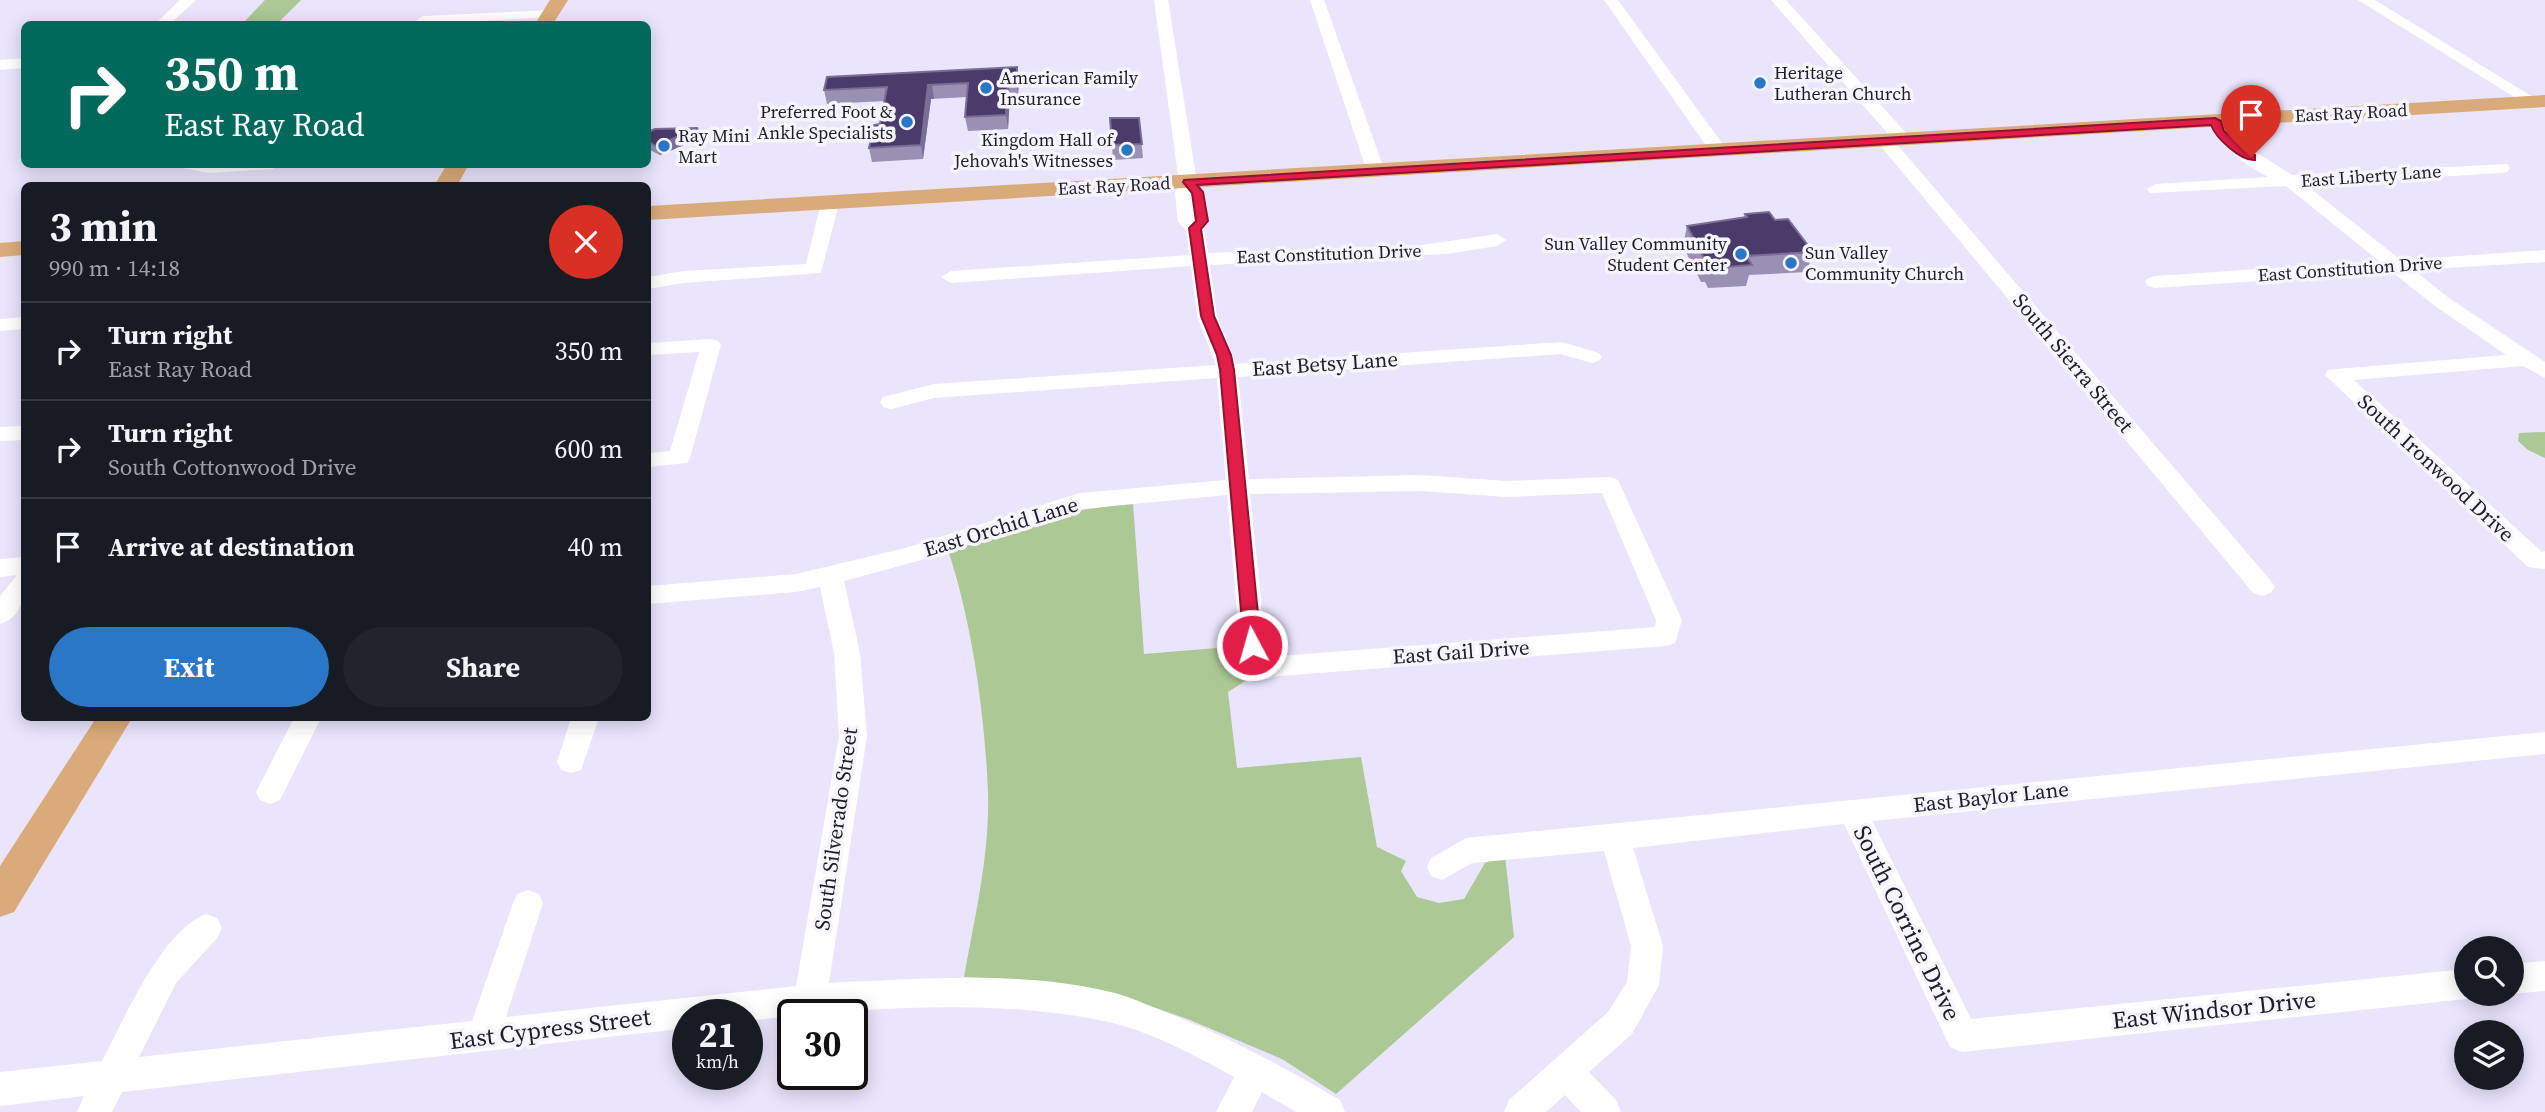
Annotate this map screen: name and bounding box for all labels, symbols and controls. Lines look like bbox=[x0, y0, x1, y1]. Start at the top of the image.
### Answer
text: 350 m bbox=[164, 39, 299, 106]
icon: right bbox=[49, 49, 140, 140]
place label: Heritage Lutheran Church bbox=[1774, 60, 1912, 106]
place label: American Family Insurance bbox=[1000, 65, 1139, 111]
marker: Heritage Lutheran Church bbox=[1752, 75, 1768, 91]
marker: American Family Insurance bbox=[978, 80, 994, 96]
pin bbox=[2221, 85, 2281, 157]
icon: arrive bbox=[2232, 96, 2270, 134]
street label: East Ray Road bbox=[2294, 97, 2408, 128]
place label: Preferred Foot & Ankle Specialists bbox=[757, 99, 893, 145]
text: East Ray Road bbox=[164, 103, 364, 147]
marker: Preferred Foot & Ankle Specialists bbox=[899, 114, 915, 130]
place label: Ray Mini Mart bbox=[678, 123, 750, 169]
place label: Kingdom Hall of Jehovah's Witnesses bbox=[953, 127, 1115, 173]
marker: Ray Mini Mart bbox=[656, 138, 672, 154]
marker: Kingdom Hall of Jehovah's Witnesses bbox=[1119, 142, 1135, 158]
street label: East Liberty Lane bbox=[2300, 158, 2442, 193]
street label: East Ray Road bbox=[1057, 170, 1171, 201]
text: 3 min bbox=[49, 197, 158, 255]
button: close bbox=[549, 205, 623, 279]
place label: Sun Valley Community Student Center bbox=[1544, 231, 1728, 277]
street label: East Constitution Drive bbox=[1236, 238, 1422, 269]
place label: Sun Valley Community Church bbox=[1805, 240, 1964, 286]
marker: Sun Valley Community Student Center bbox=[1733, 246, 1749, 262]
street label: East Constitution Drive bbox=[2257, 250, 2443, 287]
text: 990 m · 14:18 bbox=[49, 252, 180, 284]
marker: Sun Valley Community Church bbox=[1783, 255, 1799, 271]
street label: South Sierra Street bbox=[2006, 287, 2140, 439]
text: Turn right bbox=[108, 317, 232, 353]
icon: right bbox=[49, 332, 87, 370]
text: 350 m bbox=[555, 333, 623, 369]
street label: East Betsy Lane bbox=[1251, 344, 1399, 383]
text: East Ray Road bbox=[108, 353, 252, 385]
street label: South Ironwood Drive bbox=[2352, 387, 2521, 548]
text: Turn right bbox=[108, 415, 232, 451]
icon: right bbox=[49, 430, 87, 468]
text: 600 m bbox=[555, 431, 623, 467]
text: South Cottonwood Drive bbox=[108, 451, 356, 483]
street label: East Orchid Lane bbox=[920, 489, 1082, 564]
icon: arrive bbox=[49, 528, 87, 566]
text: Arrive at destination bbox=[108, 529, 355, 565]
text: 40 m bbox=[568, 529, 623, 565]
position arrow bbox=[1215, 608, 1289, 682]
button: Exit bbox=[49, 627, 329, 707]
button: Share bbox=[343, 627, 623, 707]
street label: East Gail Drive bbox=[1391, 632, 1530, 671]
street label: South Silverado Street bbox=[807, 725, 864, 932]
street label: East Baylor Lane bbox=[1912, 774, 2070, 819]
street label: South Corrine Drive bbox=[1846, 820, 1969, 1026]
map controls bbox=[2454, 936, 2524, 1090]
button: search bbox=[2454, 936, 2524, 1006]
street label: East Windsor Drive bbox=[2110, 982, 2318, 1037]
speed limit sign: 30 bbox=[777, 999, 868, 1090]
street label: East Cypress Street bbox=[447, 1000, 653, 1057]
text: 21 bbox=[699, 1011, 736, 1059]
button: layers bbox=[2454, 1020, 2524, 1090]
text: km/h bbox=[696, 1049, 739, 1074]

